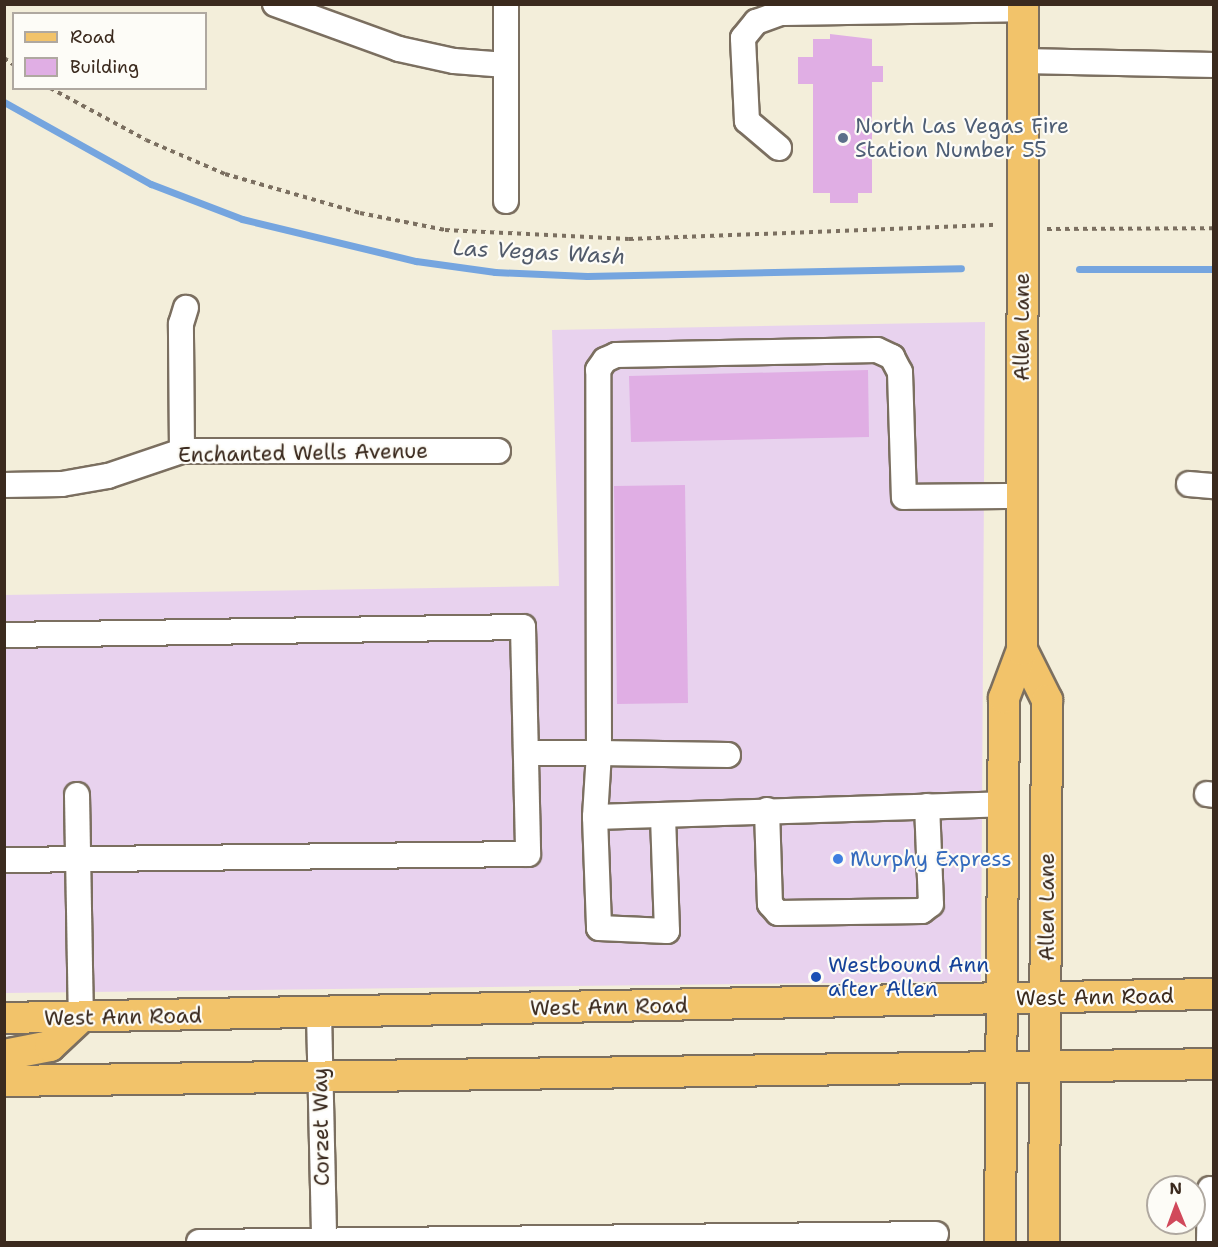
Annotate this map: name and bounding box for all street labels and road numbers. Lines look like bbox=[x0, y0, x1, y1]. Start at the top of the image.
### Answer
street label: Allen Lane bbox=[1009, 273, 1035, 381]
street label: Enchanted Wells Avenue bbox=[178, 438, 428, 468]
street label: Allen Lane bbox=[1034, 853, 1060, 961]
street label: West Ann Road bbox=[1016, 983, 1174, 1011]
street label: West Ann Road bbox=[530, 993, 688, 1021]
street label: West Ann Road bbox=[44, 1003, 202, 1031]
street label: Corzet Way bbox=[307, 1068, 335, 1186]

